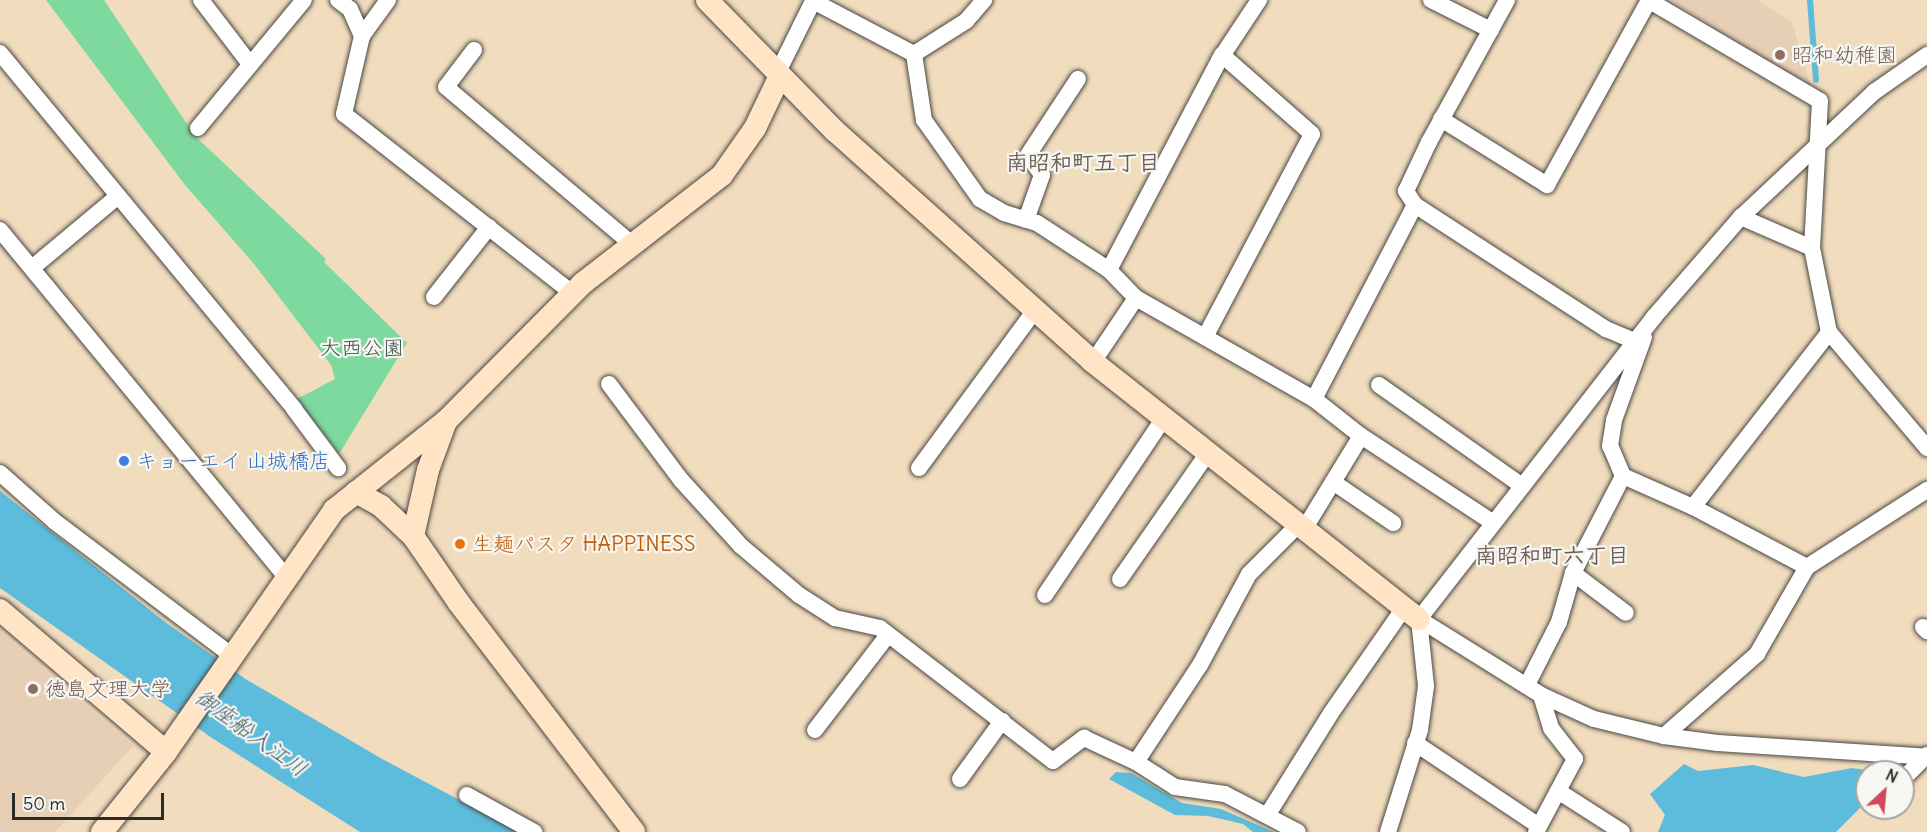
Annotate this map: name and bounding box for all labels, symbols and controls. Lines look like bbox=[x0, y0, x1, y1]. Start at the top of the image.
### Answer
place label: 昭和幼稚園 bbox=[1792, 42, 1897, 68]
marker: 昭和幼稚園 bbox=[1773, 48, 1787, 62]
district label: 南昭和町五丁目 bbox=[1006, 150, 1160, 176]
park label: 大西公園 bbox=[320, 335, 404, 361]
place label: キョーエイ 山城橋店 bbox=[136, 448, 330, 474]
marker: キョーエイ 山城橋店 bbox=[117, 454, 131, 468]
place label: 生麺パスタ HAPPINESS bbox=[472, 531, 695, 557]
marker: 生麺パスタ HAPPINESS bbox=[453, 537, 467, 551]
district label: 南昭和町六丁目 bbox=[1475, 543, 1629, 569]
place label: 徳島文理大学 bbox=[45, 676, 171, 702]
marker: 徳島文理大学 bbox=[26, 682, 40, 696]
water label: 御座船入江川 bbox=[190, 684, 312, 782]
north arrow bbox=[1855, 760, 1915, 820]
text: N bbox=[1883, 764, 1901, 787]
scale bar bbox=[15, 781, 166, 819]
text: 50 m bbox=[23, 792, 65, 815]

